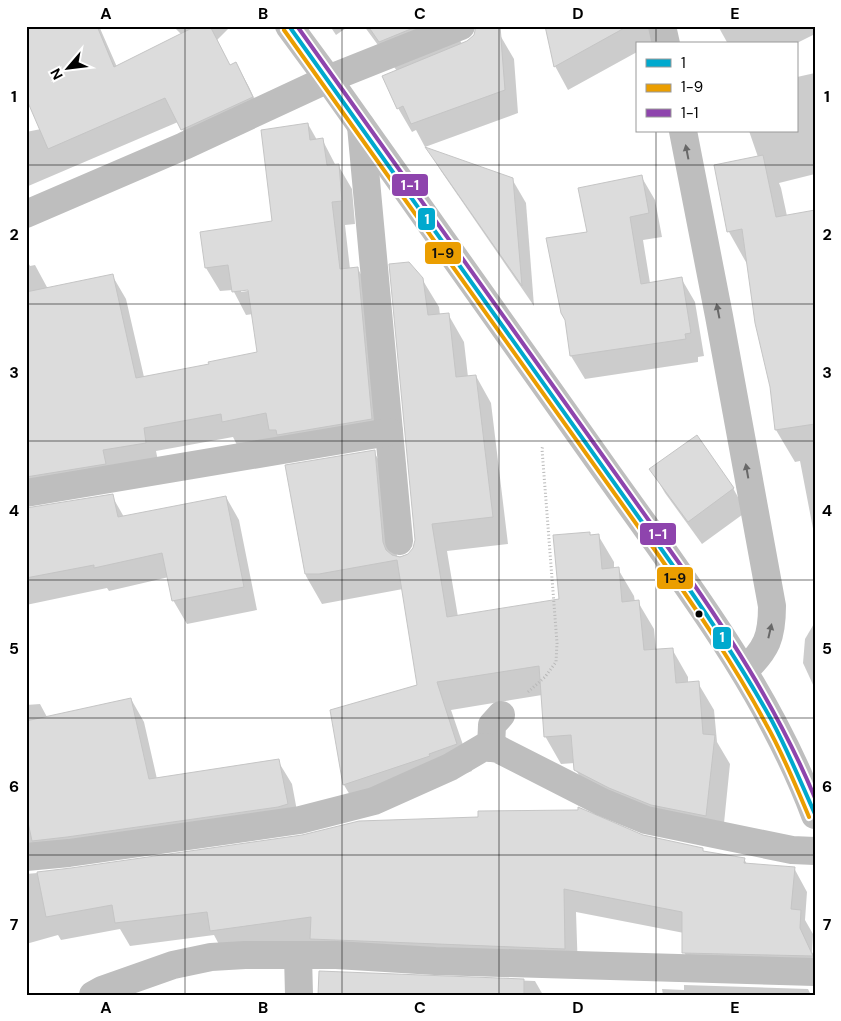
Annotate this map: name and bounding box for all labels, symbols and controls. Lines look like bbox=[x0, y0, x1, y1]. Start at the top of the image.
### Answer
text: A bbox=[100, 3, 112, 24]
text: B bbox=[258, 3, 268, 24]
text: C bbox=[414, 3, 426, 24]
text: D bbox=[572, 3, 584, 24]
text: E bbox=[730, 3, 740, 24]
north arrow bbox=[42, 42, 92, 92]
legend bbox=[636, 42, 798, 132]
text: 1 bbox=[681, 53, 686, 73]
text: N bbox=[46, 65, 67, 83]
text: 1-9 bbox=[681, 77, 703, 97]
text: 1 bbox=[11, 86, 17, 107]
text: 1 bbox=[824, 86, 830, 107]
text: 1-1 bbox=[681, 103, 698, 123]
one-way arrow bbox=[683, 144, 691, 159]
line badge: 1-1 bbox=[391, 173, 429, 197]
text: 1-1 bbox=[401, 176, 419, 194]
line badge: 1 bbox=[417, 207, 436, 231]
text: 1 bbox=[424, 210, 430, 228]
text: 2 bbox=[9, 224, 19, 245]
text: 2 bbox=[822, 224, 832, 245]
line badge: 1-9 bbox=[424, 241, 462, 265]
text: 1-9 bbox=[432, 244, 454, 262]
one-way arrow bbox=[714, 303, 722, 319]
text: 3 bbox=[9, 362, 19, 383]
text: 3 bbox=[822, 362, 832, 383]
one-way arrow bbox=[743, 463, 751, 479]
text: 4 bbox=[9, 500, 19, 521]
text: 4 bbox=[822, 500, 832, 521]
line badge: 1-1 bbox=[639, 522, 677, 546]
text: 1-1 bbox=[649, 525, 667, 543]
line badge: 1-9 bbox=[656, 566, 694, 590]
text: 1-9 bbox=[664, 569, 686, 587]
unlabelled marker bbox=[694, 609, 704, 619]
one-way arrow bbox=[766, 623, 774, 639]
line badge: 1 bbox=[712, 626, 732, 650]
text: 1 bbox=[719, 628, 725, 646]
text: 5 bbox=[9, 638, 19, 659]
text: 5 bbox=[822, 638, 832, 659]
text: 6 bbox=[9, 776, 19, 797]
text: 6 bbox=[822, 776, 832, 797]
text: 7 bbox=[10, 914, 19, 935]
text: 7 bbox=[823, 914, 832, 935]
text: A bbox=[100, 997, 112, 1018]
text: B bbox=[258, 997, 268, 1018]
text: C bbox=[414, 997, 426, 1018]
text: D bbox=[572, 997, 584, 1018]
text: E bbox=[730, 997, 740, 1018]

